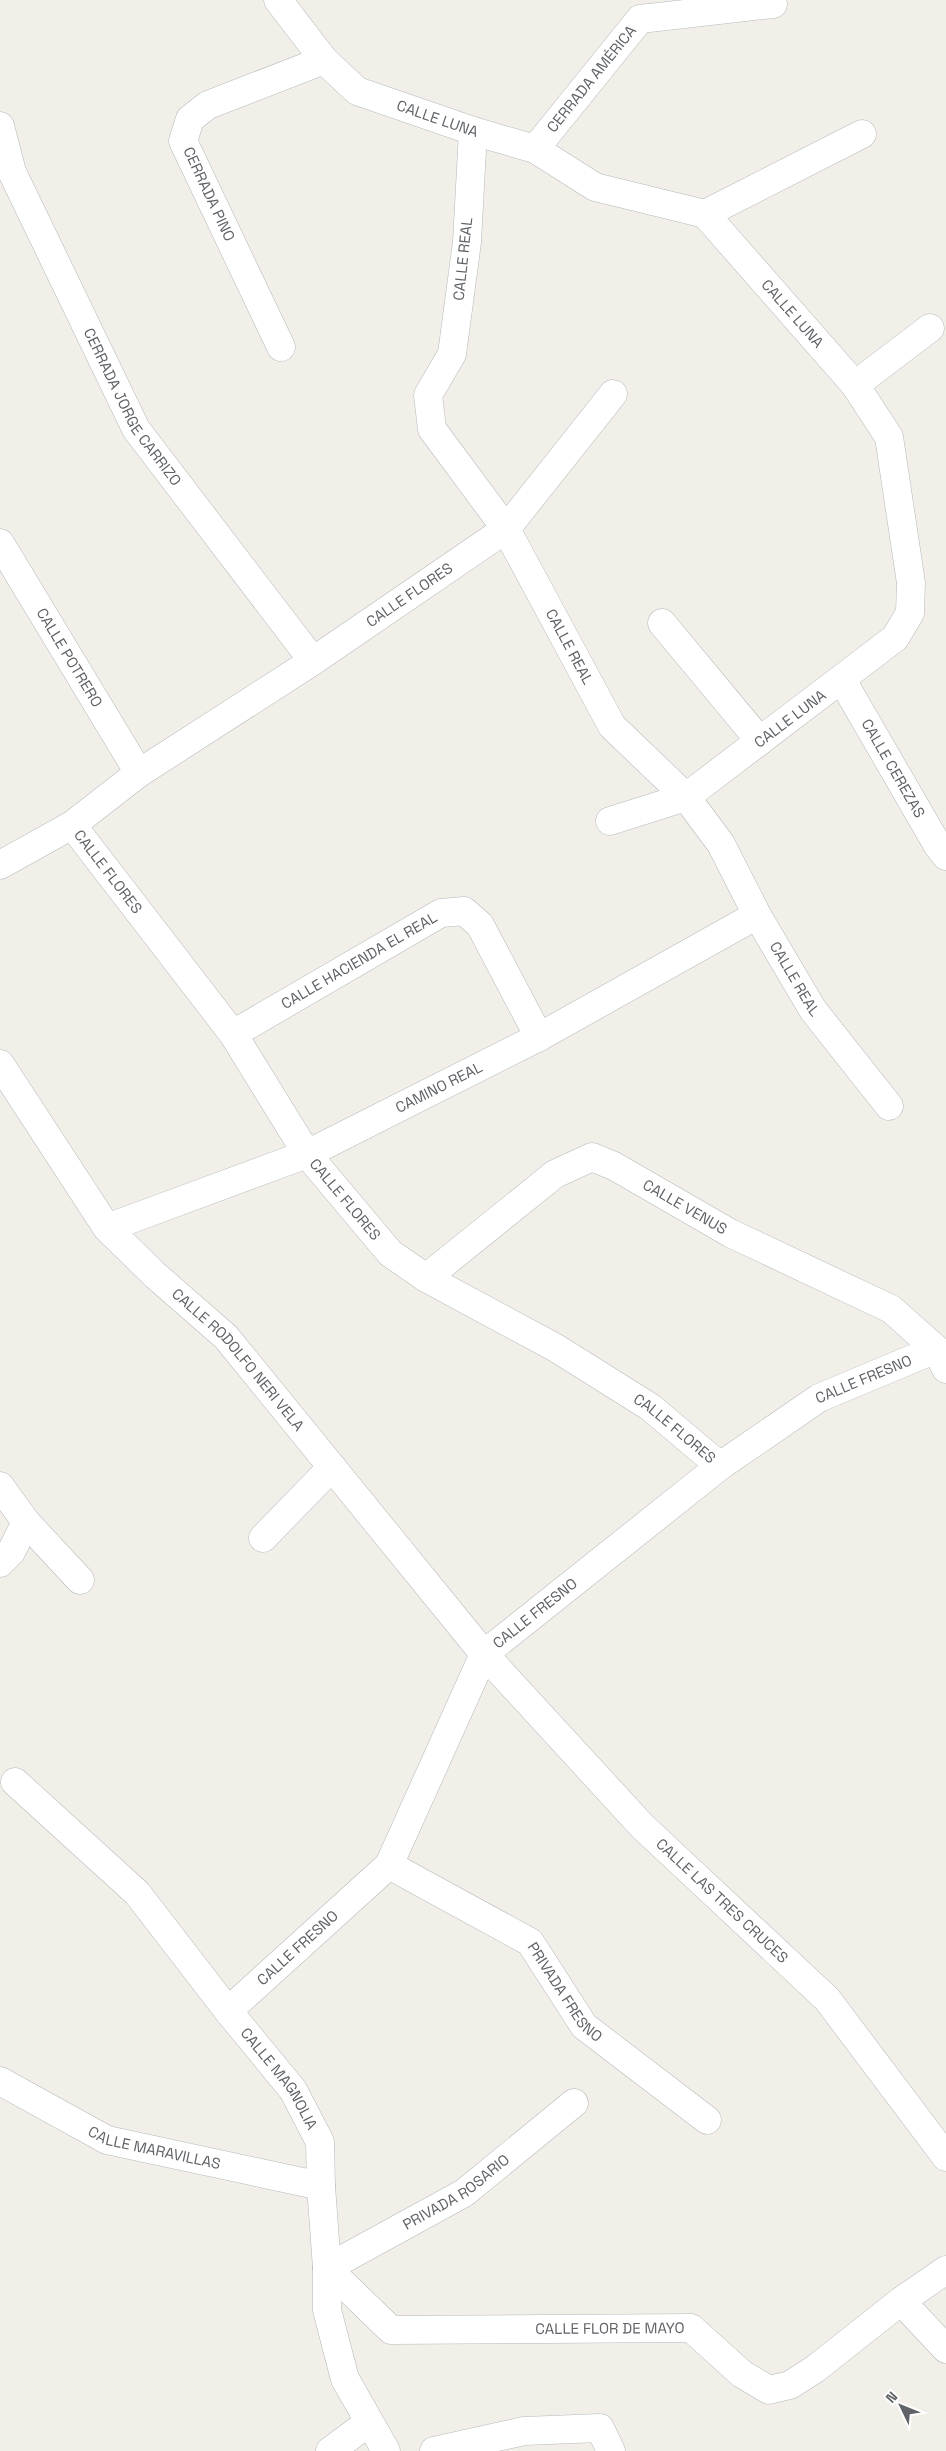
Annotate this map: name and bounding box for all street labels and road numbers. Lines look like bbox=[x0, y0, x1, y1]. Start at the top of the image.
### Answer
street label: CERRADA AMÉRICA bbox=[542, 21, 640, 136]
street label: CALLE LUNA bbox=[394, 95, 481, 141]
street label: CERRADA PINO bbox=[179, 144, 240, 244]
street label: CALLE REAL bbox=[449, 217, 476, 301]
street label: CALLE LUNA bbox=[758, 275, 828, 352]
street label: CERRADA JORGE CARRIZO bbox=[80, 325, 186, 489]
street label: CALLE FLORES bbox=[362, 558, 456, 631]
street label: CALLE POTRERO bbox=[32, 604, 107, 711]
street label: CALLE REAL bbox=[542, 605, 598, 688]
street label: CALLE LUNA bbox=[750, 685, 830, 752]
street label: CALLE CEREZAS bbox=[857, 715, 930, 821]
street label: CALLE FLORES bbox=[70, 826, 147, 917]
street label: CALLE HACIENDA EL REAL bbox=[278, 907, 440, 1013]
street label: CALLE REAL bbox=[766, 938, 824, 1020]
street label: CAMINO REAL bbox=[392, 1057, 485, 1117]
street label: CALLE FLORES bbox=[306, 1154, 385, 1244]
street label: CALLE VENUS bbox=[639, 1175, 731, 1238]
street label: CALLE RODOLFO NERI VELA bbox=[168, 1284, 309, 1435]
street label: CALLE FRESNO bbox=[812, 1350, 915, 1407]
street label: CALLE FLORES bbox=[630, 1389, 720, 1467]
street label: CALLE FRESNO bbox=[489, 1573, 581, 1652]
street label: CALLE LAS TRES CRUCES bbox=[652, 1834, 792, 1967]
street label: CALLE FRESNO bbox=[253, 1906, 342, 1989]
street label: PRIVADA FRESNO bbox=[524, 1938, 606, 2046]
street label: CALLE MAGNOLIA bbox=[237, 2023, 322, 2133]
street label: CALLE MARAVILLAS bbox=[85, 2121, 222, 2173]
street label: PRIVADA ROSARIO bbox=[399, 2150, 513, 2234]
street label: CALLE FLOR DE MAYO bbox=[535, 2318, 685, 2338]

